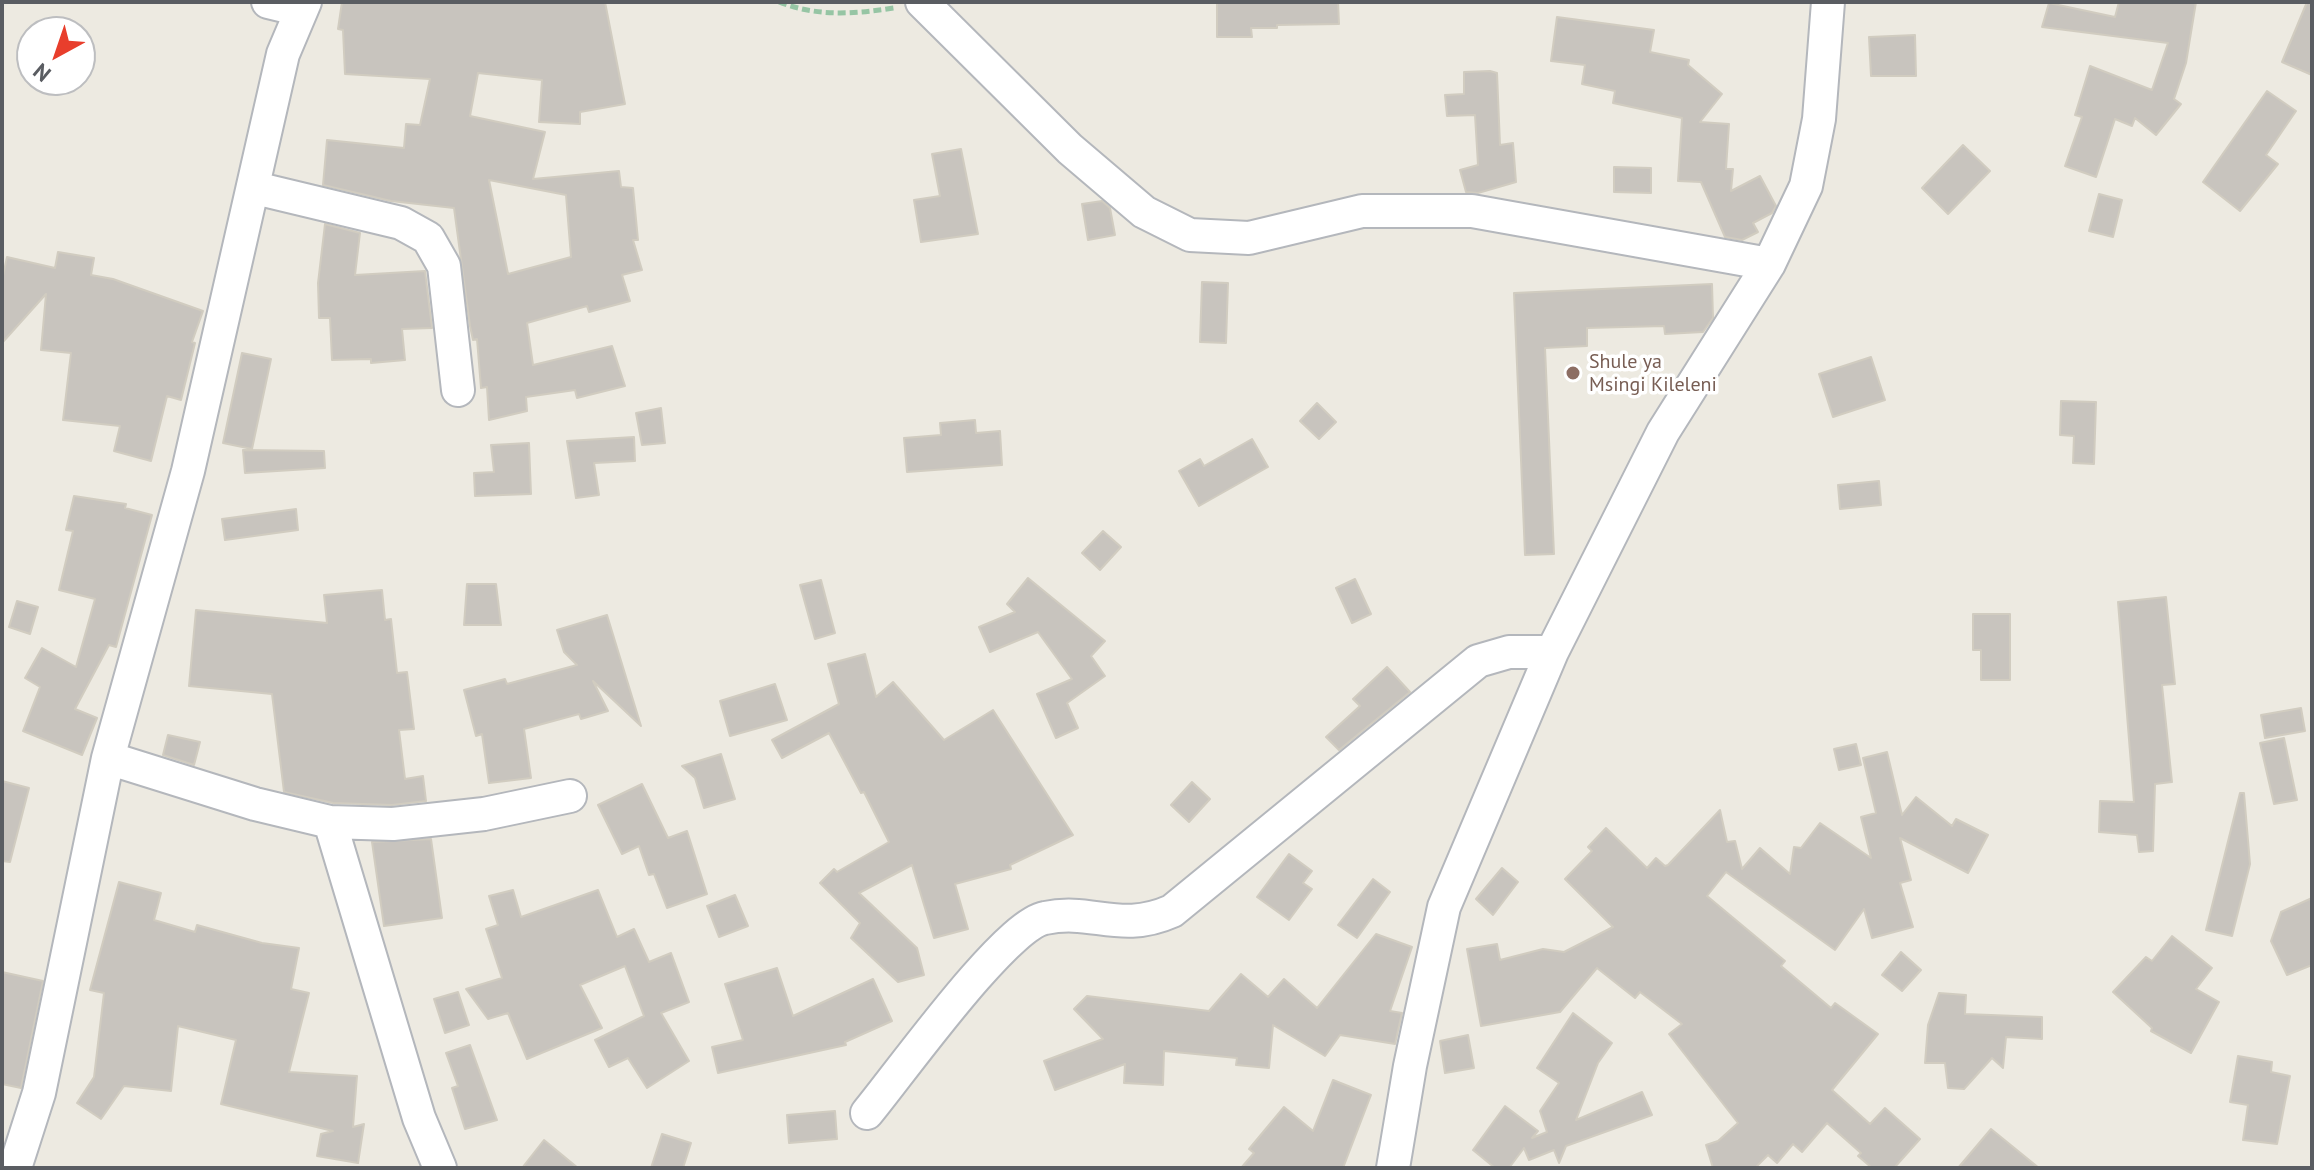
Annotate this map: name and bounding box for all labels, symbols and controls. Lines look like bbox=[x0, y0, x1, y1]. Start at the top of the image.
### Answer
north arrow bbox=[16, 16, 96, 96]
text: N bbox=[27, 57, 56, 88]
place label: Shule ya Msingi Kileleni bbox=[1589, 350, 1717, 397]
marker: Shule ya Msingi Kileleni bbox=[1564, 364, 1582, 382]

